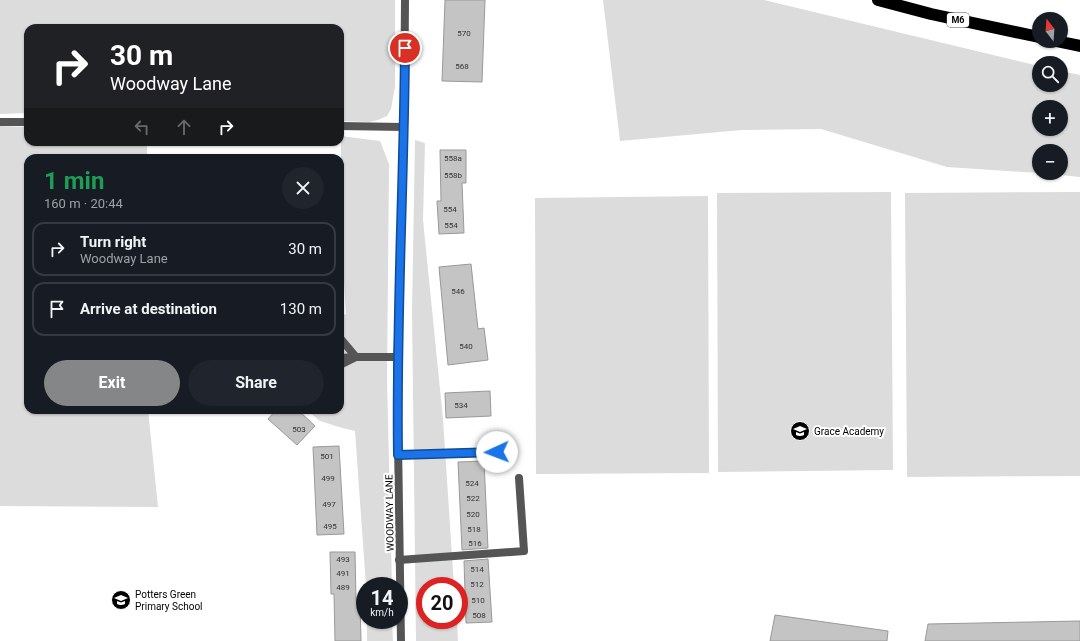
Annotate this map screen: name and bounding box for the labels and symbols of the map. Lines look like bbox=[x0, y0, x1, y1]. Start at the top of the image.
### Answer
north arrow bbox=[1032, 12, 1068, 48]
road number: M6 bbox=[947, 13, 969, 27]
house number: 570 bbox=[457, 29, 471, 38]
pin bbox=[388, 31, 422, 65]
house number: 568 bbox=[455, 62, 469, 71]
house number: 558a bbox=[444, 154, 462, 163]
house number: 558b bbox=[444, 171, 462, 180]
house number: 554 bbox=[443, 205, 457, 214]
house number: 554 bbox=[444, 221, 458, 230]
house number: 546 bbox=[451, 287, 465, 296]
house number: 540 bbox=[459, 342, 473, 351]
house number: 534 bbox=[454, 401, 468, 410]
school or university icon: Grace Academy bbox=[789, 420, 811, 442]
house number: 503 bbox=[292, 425, 306, 434]
place label: Grace Academy bbox=[814, 426, 884, 437]
position arrow bbox=[476, 431, 518, 473]
house number: 501 bbox=[320, 452, 334, 461]
house number: 499 bbox=[321, 474, 335, 483]
street label: WOODWAY LANE bbox=[383, 474, 396, 552]
house number: 524 bbox=[465, 479, 479, 488]
house number: 522 bbox=[466, 494, 480, 503]
house number: 497 bbox=[322, 500, 336, 509]
house number: 520 bbox=[466, 510, 480, 519]
house number: 495 bbox=[323, 522, 337, 531]
house number: 518 bbox=[467, 525, 481, 534]
house number: 516 bbox=[468, 539, 482, 548]
house number: 493 bbox=[336, 555, 350, 564]
house number: 514 bbox=[470, 565, 484, 574]
house number: 491 bbox=[336, 569, 350, 578]
speed limit sign: 20 bbox=[416, 577, 468, 629]
house number: 512 bbox=[470, 580, 484, 589]
house number: 489 bbox=[336, 583, 350, 592]
school or university icon: Potters Green Primary School bbox=[110, 589, 132, 611]
place label: Potters Green Primary School bbox=[135, 589, 203, 612]
house number: 510 bbox=[471, 596, 485, 605]
house number: 508 bbox=[472, 611, 486, 620]

